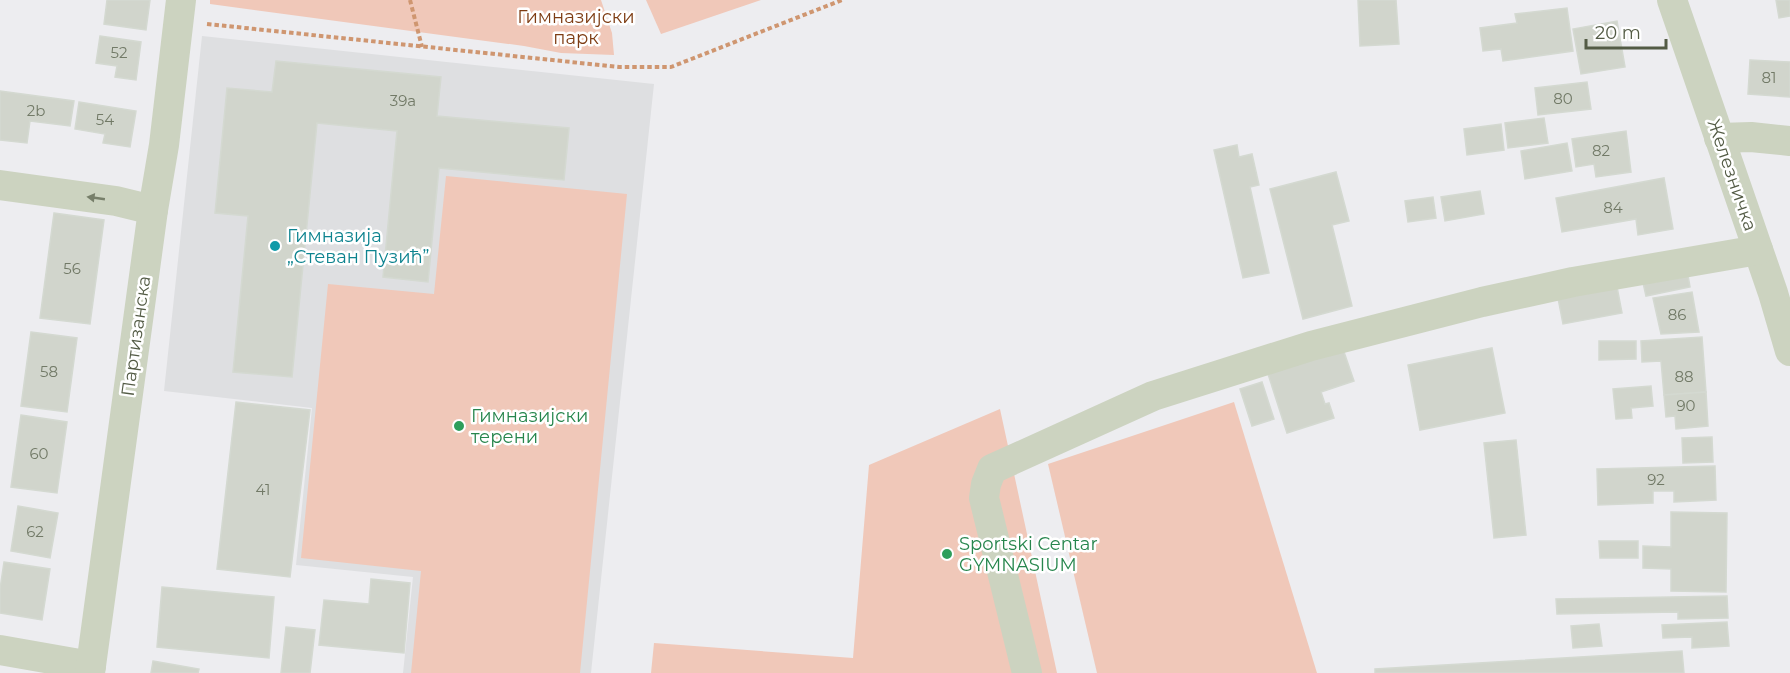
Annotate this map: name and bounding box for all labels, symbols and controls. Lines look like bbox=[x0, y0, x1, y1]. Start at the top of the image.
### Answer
park label: Гимназијски парк bbox=[517, 6, 635, 49]
scale bar bbox=[1586, 12, 1666, 50]
text: 20 m bbox=[1595, 22, 1641, 44]
house number: 52 bbox=[111, 43, 127, 62]
house number: 81 bbox=[1762, 68, 1777, 87]
house number: 80 bbox=[1553, 89, 1573, 108]
house number: 39a bbox=[390, 91, 416, 110]
house number: 2b bbox=[27, 101, 45, 120]
house number: 54 bbox=[96, 110, 114, 129]
street label: Железничка bbox=[1703, 116, 1761, 234]
house number: 82 bbox=[1592, 141, 1610, 160]
one-way arrow bbox=[86, 194, 105, 203]
house number: 84 bbox=[1603, 198, 1623, 217]
place label: Гимназија „Стеван Пузић” bbox=[287, 225, 429, 268]
marker: Гимназија „Стеван Пузић” bbox=[268, 239, 282, 253]
house number: 56 bbox=[63, 259, 81, 278]
street label: Партизанска bbox=[117, 274, 155, 398]
house number: 86 bbox=[1668, 305, 1686, 324]
house number: 58 bbox=[40, 362, 58, 381]
house number: 88 bbox=[1674, 367, 1694, 386]
house number: 90 bbox=[1676, 396, 1696, 415]
place label: Гимназијски терени bbox=[471, 405, 588, 448]
marker: Гимназијски терени bbox=[452, 419, 466, 433]
house number: 60 bbox=[29, 444, 49, 463]
house number: 92 bbox=[1647, 470, 1665, 489]
house number: 41 bbox=[256, 480, 270, 499]
house number: 62 bbox=[26, 522, 44, 541]
place label: Sportski Centar GYMNASIUM bbox=[959, 533, 1098, 576]
marker: Sportski Centar GYMNASIUM bbox=[940, 547, 954, 561]

